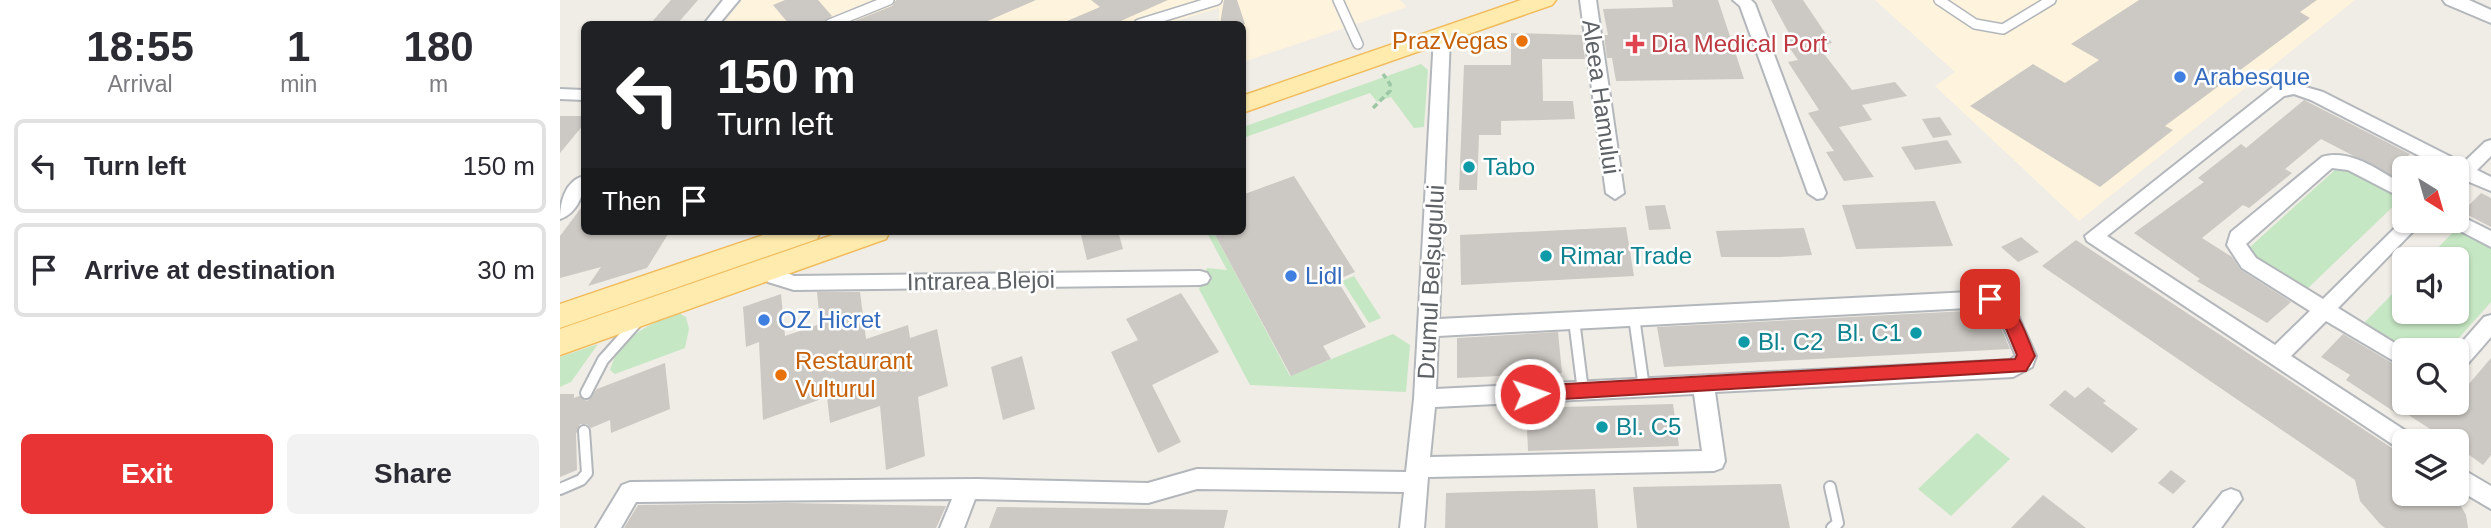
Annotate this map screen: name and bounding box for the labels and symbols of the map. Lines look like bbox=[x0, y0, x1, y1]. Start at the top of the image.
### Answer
street label: Aleea Hamului bbox=[1577, 18, 1626, 176]
place label: PrazVegas bbox=[1392, 27, 1508, 54]
place label: Dia Medical Port bbox=[1651, 30, 1827, 57]
marker: PrazVegas bbox=[1514, 33, 1530, 49]
marker: Dia Medical Port bbox=[1625, 34, 1645, 54]
place label: Arabesque bbox=[2194, 63, 2310, 90]
marker: Arabesque bbox=[2172, 69, 2188, 85]
place label: Tabo bbox=[1483, 153, 1535, 180]
north arrow bbox=[2392, 156, 2469, 233]
marker: Tabo bbox=[1461, 159, 1477, 175]
street label: Drumul Belșugului bbox=[1412, 184, 1449, 380]
place label: Rimar Trade bbox=[1560, 242, 1692, 269]
marker: Rimar Trade bbox=[1538, 248, 1554, 264]
place label: Lidl bbox=[1305, 262, 1342, 289]
street label: Intrarea Blejoi bbox=[907, 266, 1055, 295]
marker: Lidl bbox=[1283, 268, 1299, 284]
pin bbox=[1960, 269, 2020, 329]
place label: OZ Hicret bbox=[778, 306, 881, 333]
marker: OZ Hicret bbox=[756, 312, 772, 328]
place label: Bl. C1 bbox=[1837, 319, 1902, 346]
marker: Bl. C1 bbox=[1908, 325, 1924, 341]
place label: Bl. C2 bbox=[1758, 328, 1823, 355]
marker: Bl. C2 bbox=[1736, 334, 1752, 350]
place label: Restaurant Vulturul bbox=[795, 347, 913, 402]
position arrow bbox=[1493, 357, 1567, 431]
marker: Restaurant Vulturul bbox=[773, 367, 789, 383]
place label: Bl. C5 bbox=[1616, 413, 1681, 440]
marker: Bl. C5 bbox=[1594, 419, 1610, 435]

